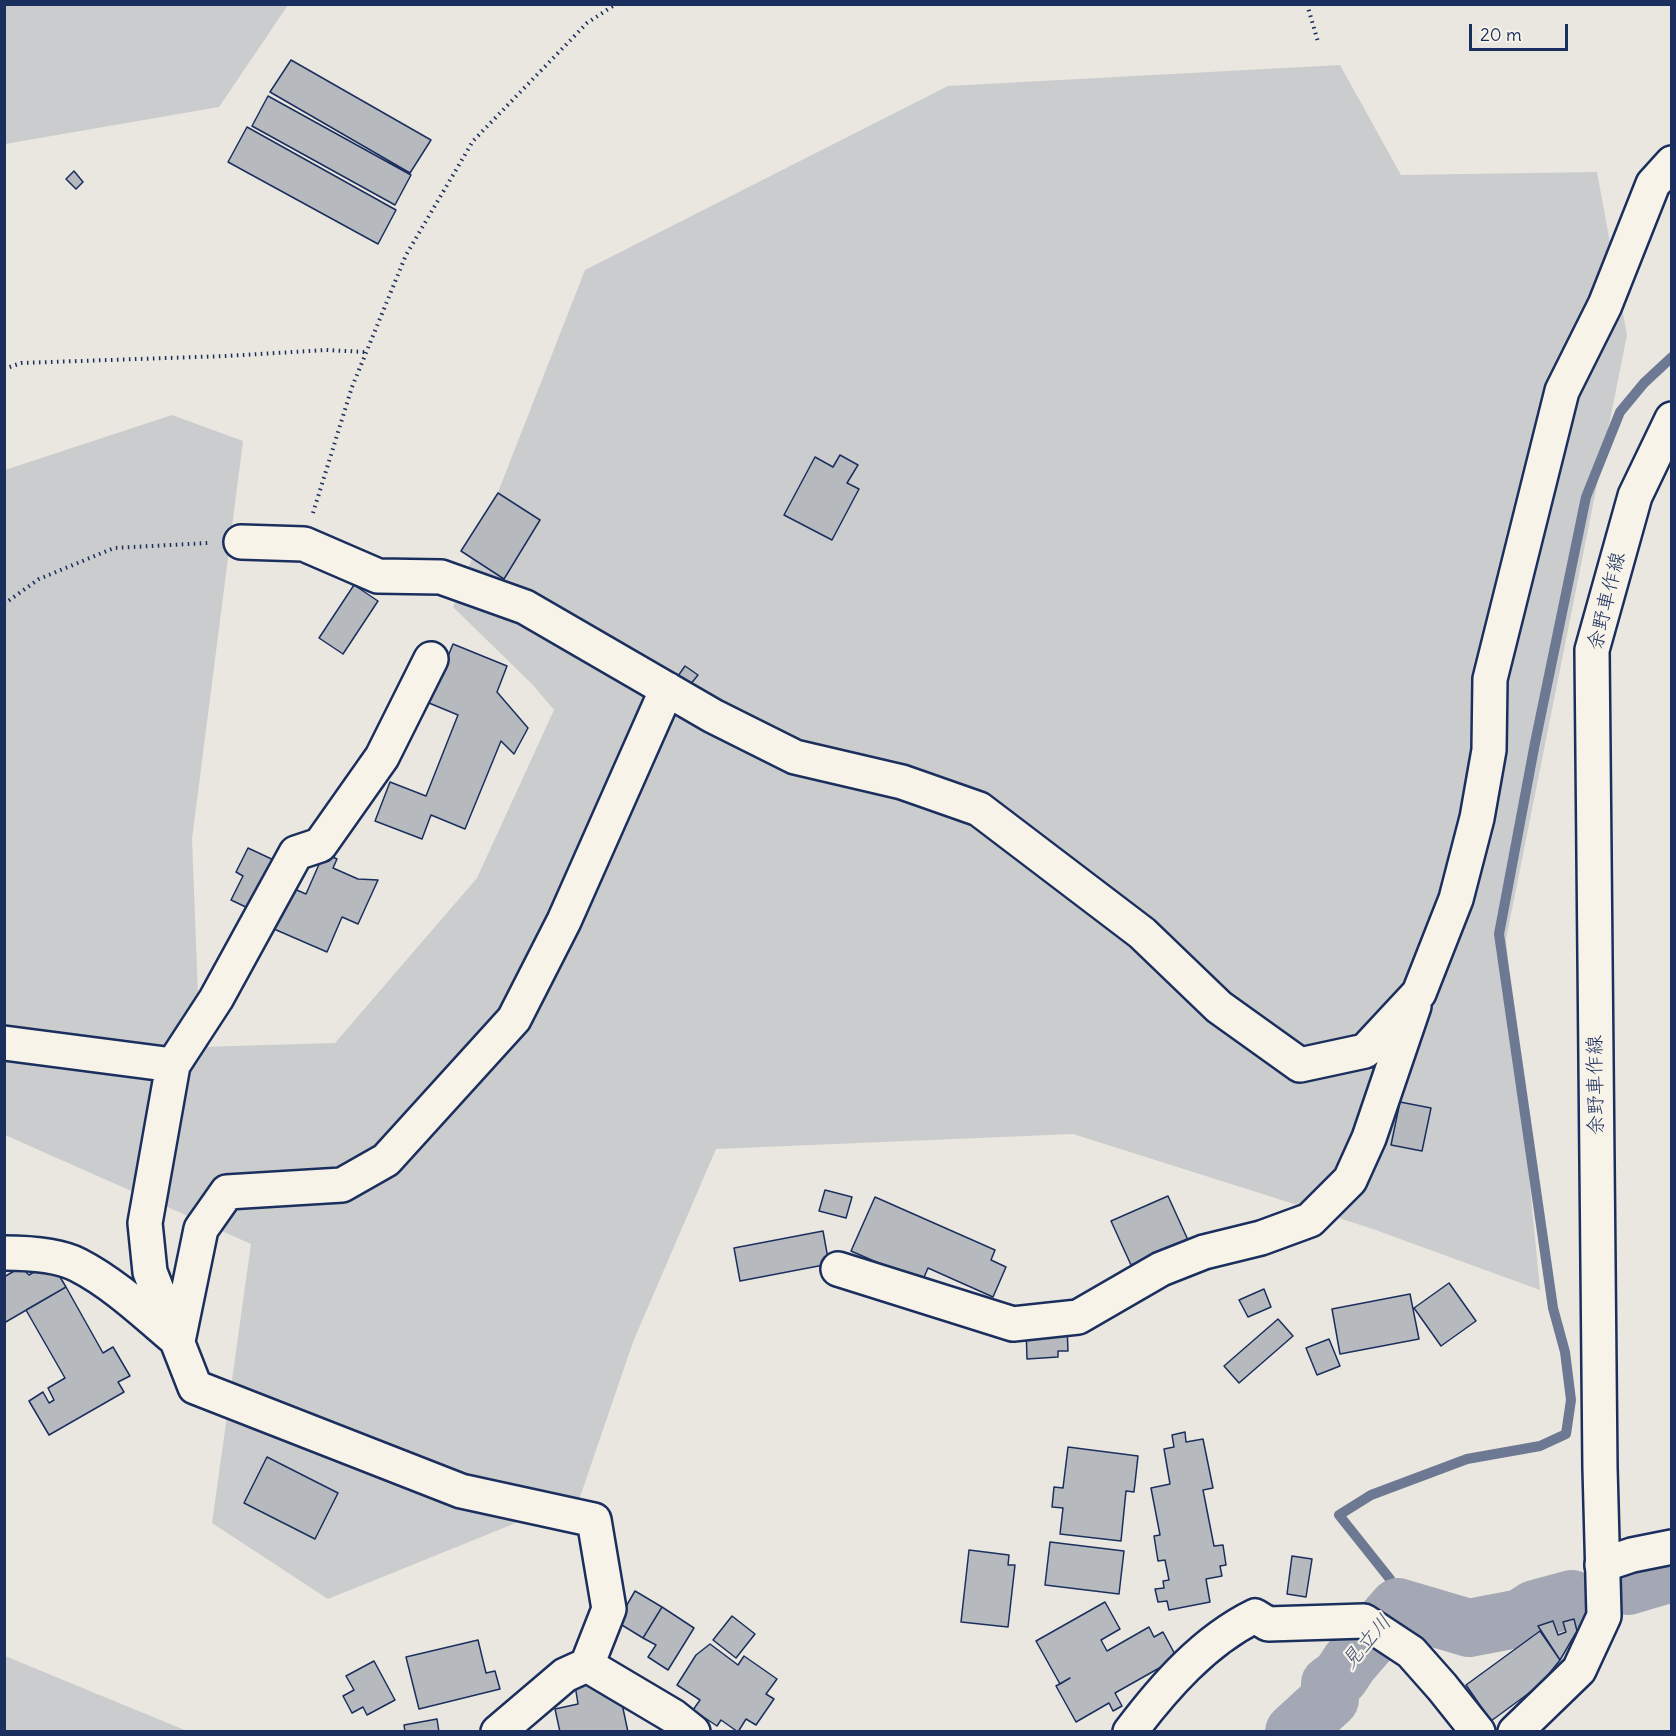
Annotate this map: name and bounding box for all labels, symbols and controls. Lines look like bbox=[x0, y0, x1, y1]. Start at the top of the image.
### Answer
scale bar bbox=[1472, 12, 1571, 50]
text: 20 m bbox=[1480, 23, 1522, 46]
street label: 余野車作線 bbox=[1583, 550, 1631, 652]
street label: 余野車作線 bbox=[1583, 1035, 1609, 1135]
water label: 見立川 bbox=[1337, 1610, 1397, 1674]

